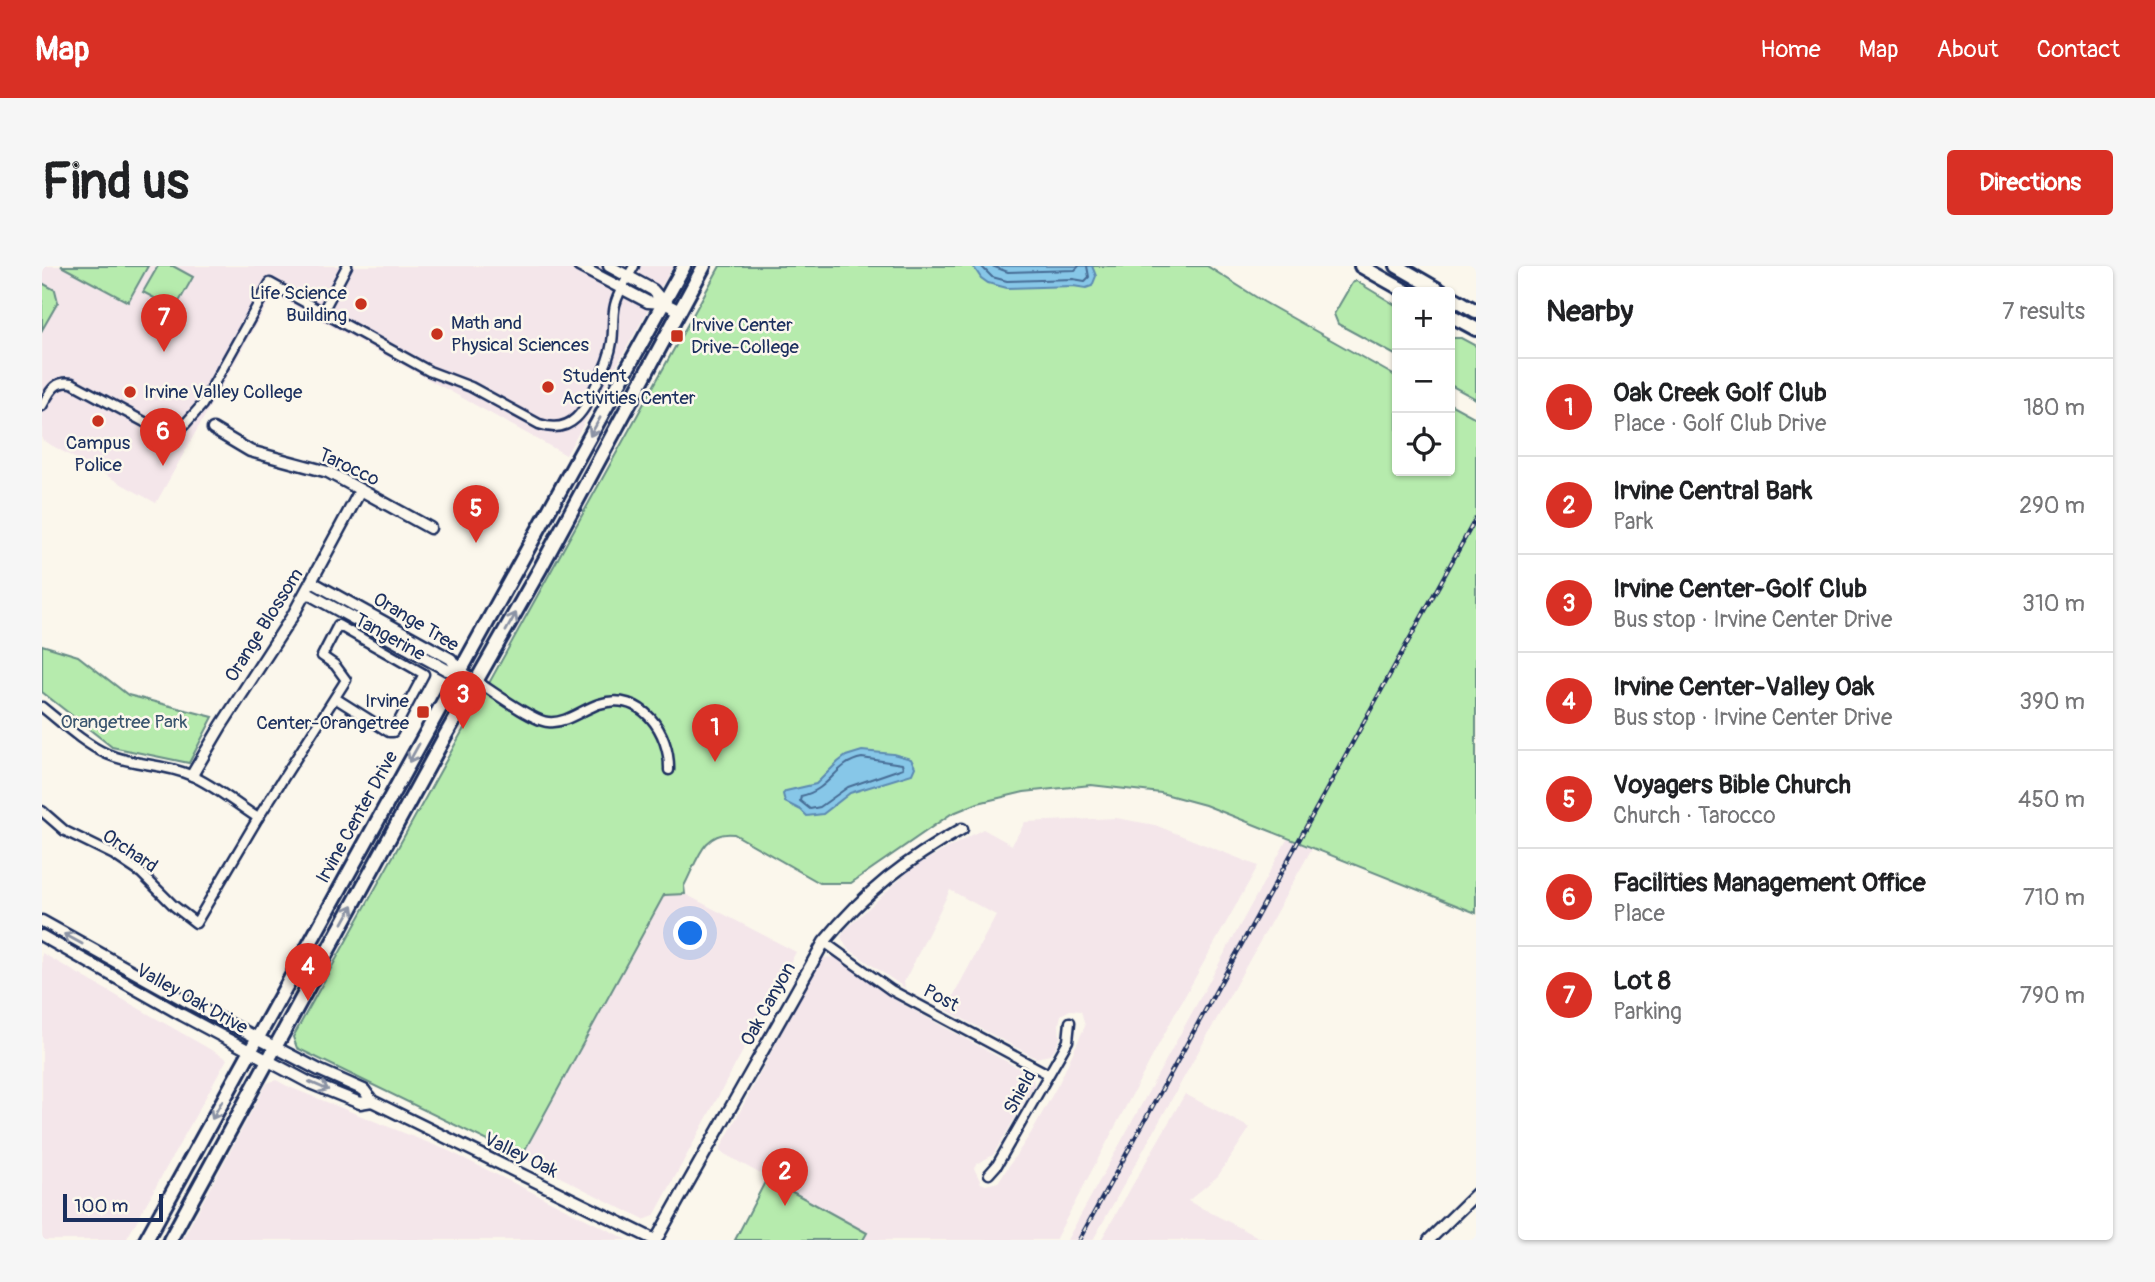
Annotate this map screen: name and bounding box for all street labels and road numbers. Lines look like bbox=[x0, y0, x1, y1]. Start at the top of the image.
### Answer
street label: Tarocco bbox=[315, 443, 383, 491]
street label: Orange Blossom bbox=[219, 563, 309, 686]
street label: Orange Tree bbox=[369, 587, 464, 657]
street label: Tangerine bbox=[350, 608, 430, 667]
street label: Irvine Center Drive bbox=[311, 746, 404, 887]
street label: Orchard bbox=[98, 824, 162, 878]
street label: Valley Oak Drive bbox=[132, 958, 253, 1040]
street label: Oak Canyon bbox=[735, 958, 801, 1050]
street label: Post bbox=[919, 979, 963, 1017]
street label: Shield bbox=[998, 1066, 1042, 1118]
street label: Valley Oak bbox=[480, 1127, 562, 1183]

